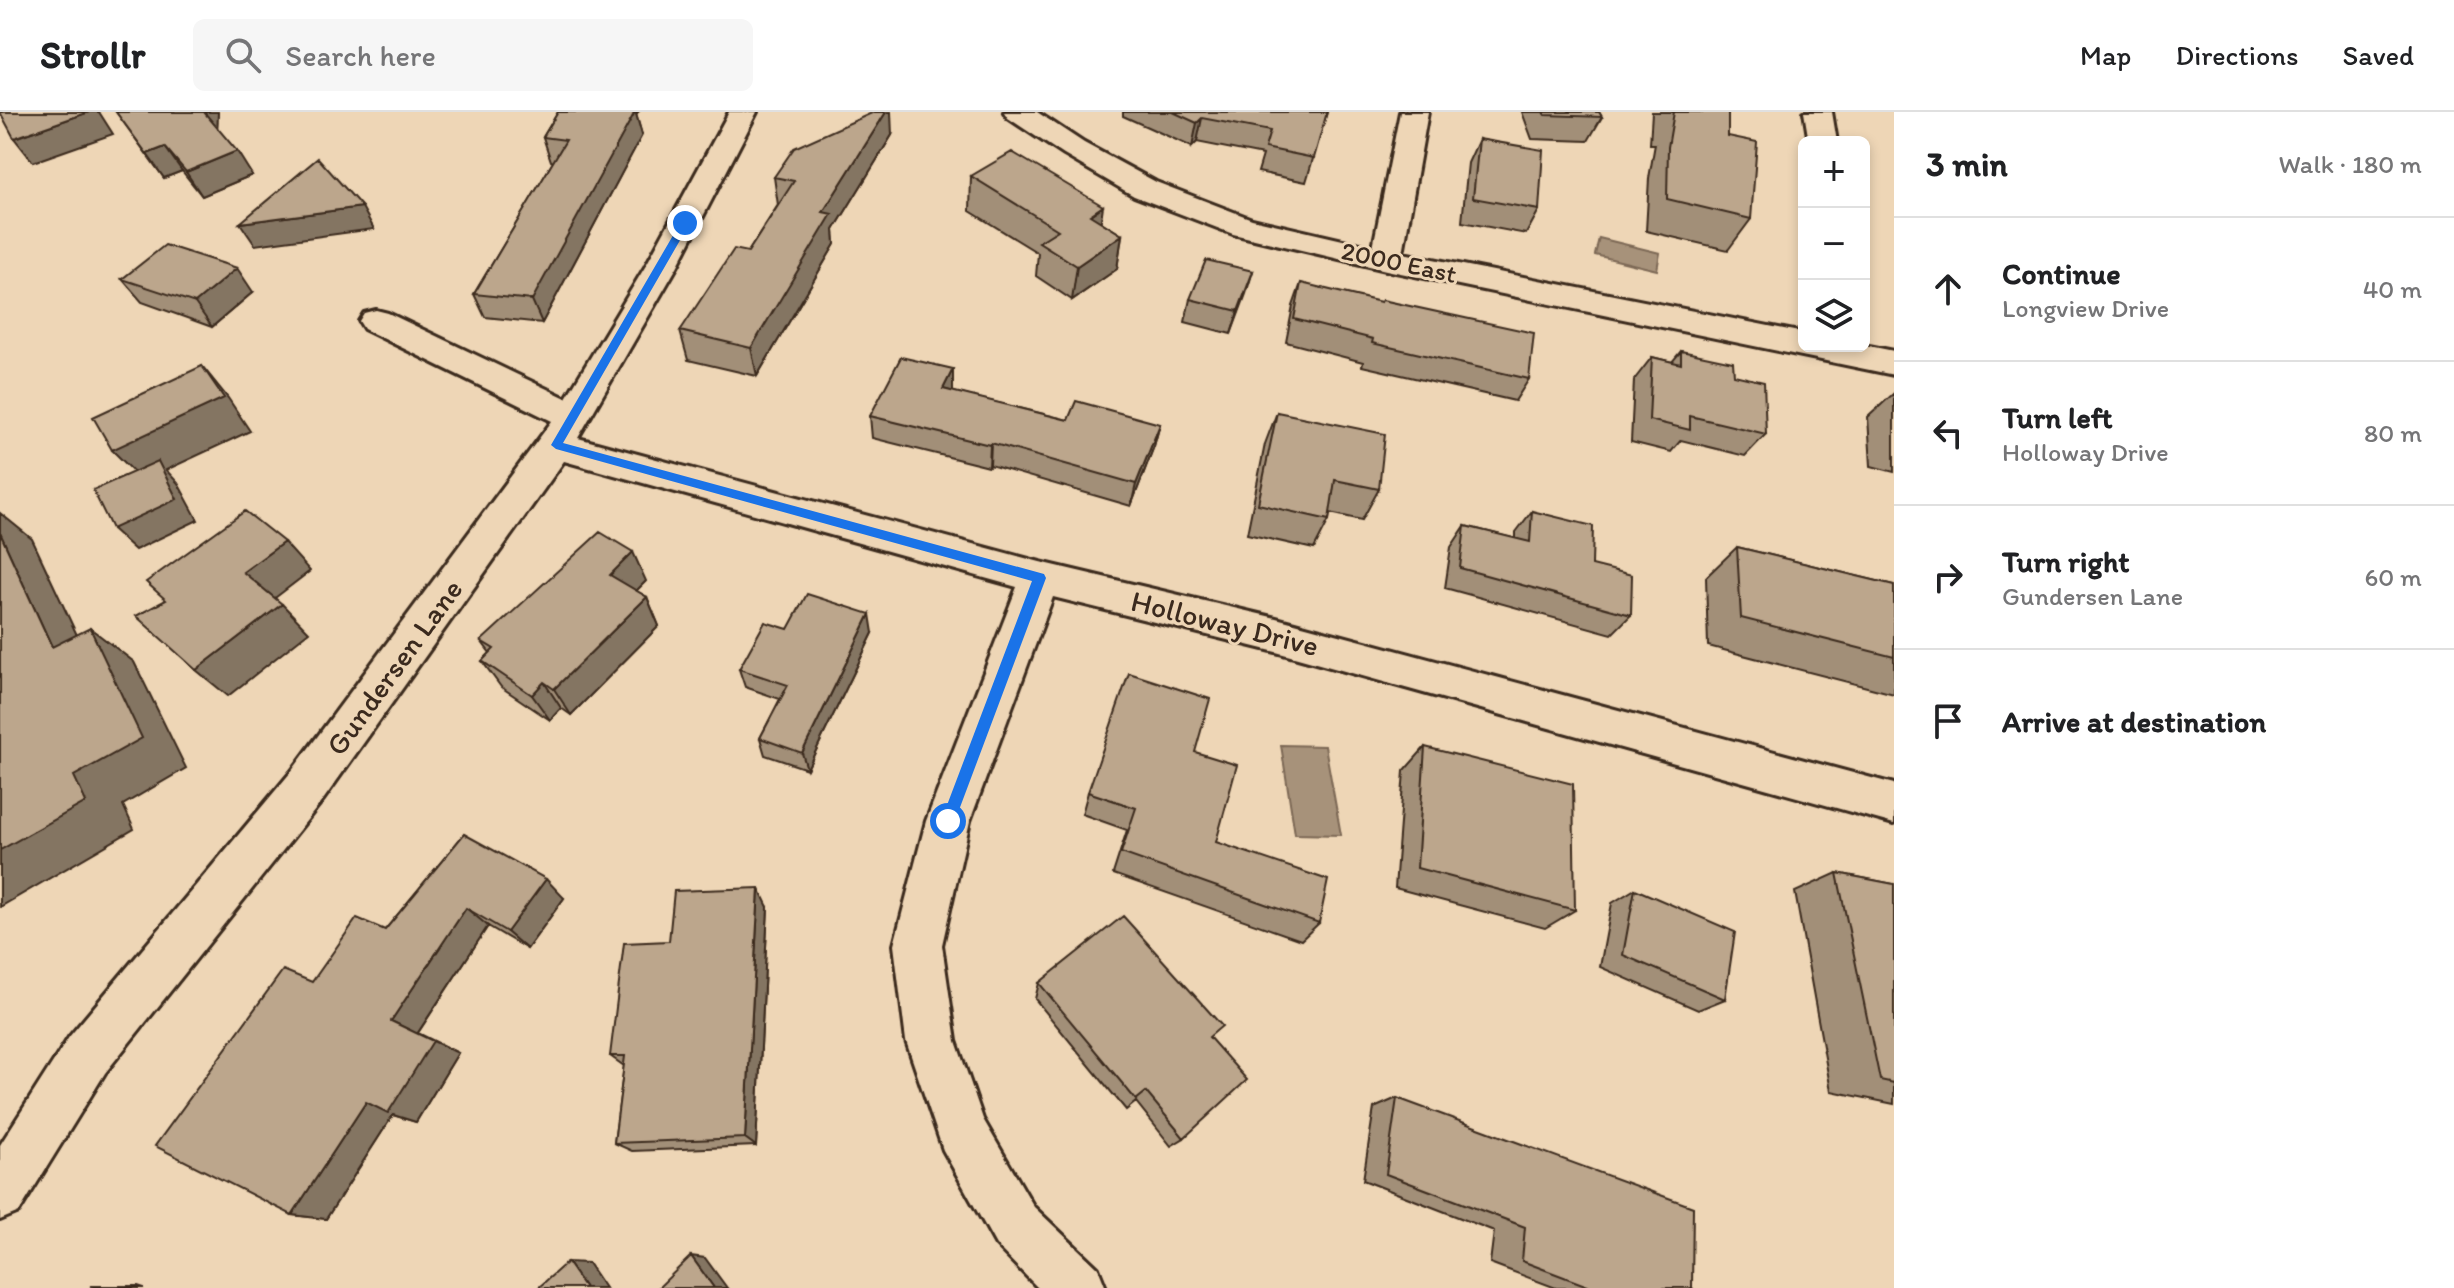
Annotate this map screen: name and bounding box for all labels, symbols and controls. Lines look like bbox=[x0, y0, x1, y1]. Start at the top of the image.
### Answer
search box bbox=[193, 19, 753, 91]
text: Strollr bbox=[40, 32, 145, 78]
icon: search bbox=[221, 33, 265, 77]
text: Search here bbox=[285, 37, 436, 74]
text: Map bbox=[2080, 38, 2131, 72]
text: Directions bbox=[2175, 38, 2299, 72]
text: Saved bbox=[2343, 38, 2414, 72]
map controls bbox=[1798, 136, 1870, 352]
button: + bbox=[1798, 136, 1870, 208]
text: 3 min bbox=[1926, 144, 2008, 185]
text: Walk · 180 m bbox=[2279, 148, 2422, 180]
route end bbox=[667, 205, 703, 241]
button: − bbox=[1798, 208, 1870, 280]
street label: 2000 East bbox=[1339, 234, 1460, 290]
text: Continue bbox=[2002, 255, 2121, 292]
icon: ahead bbox=[1926, 267, 1970, 311]
text: 40 m bbox=[2363, 273, 2422, 305]
button: layers bbox=[1798, 280, 1870, 352]
text: Longview Drive bbox=[2002, 292, 2169, 324]
text: Turn left bbox=[2002, 399, 2113, 436]
icon: left bbox=[1926, 411, 1970, 455]
text: 80 m bbox=[2364, 417, 2422, 449]
text: Holloway Drive bbox=[2002, 436, 2169, 468]
text: Turn right bbox=[2002, 543, 2130, 580]
icon: right bbox=[1926, 555, 1970, 599]
text: 60 m bbox=[2365, 561, 2422, 593]
street label: Gundersen Lane bbox=[318, 572, 470, 762]
text: Gundersen Lane bbox=[2002, 580, 2183, 612]
street label: Holloway Drive bbox=[1127, 582, 1323, 664]
icon: arrive bbox=[1926, 699, 1970, 743]
text: Arrive at destination bbox=[2002, 703, 2266, 740]
route start bbox=[930, 803, 966, 839]

